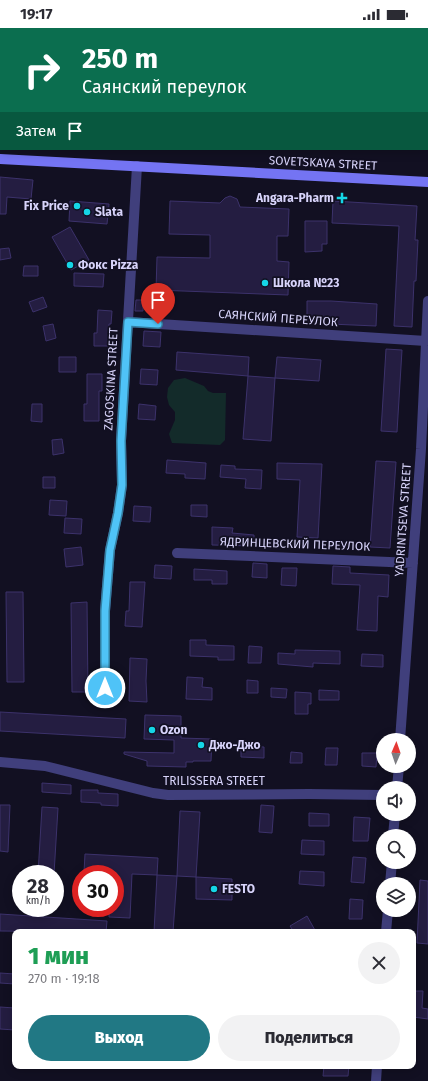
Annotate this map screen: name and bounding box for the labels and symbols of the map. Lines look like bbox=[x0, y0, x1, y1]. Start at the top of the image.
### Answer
street label: SOVETSKAYA STREET bbox=[268, 153, 378, 173]
place label: Angara-Pharm bbox=[255, 191, 334, 205]
marker: Angara-Pharm bbox=[337, 193, 347, 203]
place label: Fix Price bbox=[24, 199, 69, 213]
marker: Fix Price bbox=[72, 201, 82, 211]
place label: Slata bbox=[95, 205, 123, 219]
marker: Slata bbox=[82, 207, 92, 217]
place label: Фокс Pizza bbox=[78, 258, 139, 272]
marker: Фокс Pizza bbox=[65, 260, 75, 270]
place label: Школа №23 bbox=[273, 276, 339, 290]
marker: Школа №23 bbox=[260, 278, 270, 288]
pin bbox=[141, 283, 175, 324]
street label: САЯНСКИЙ ПЕРЕУЛОК bbox=[218, 306, 338, 329]
street label: ZAGOSKINA STREET bbox=[101, 326, 121, 431]
street label: YADRINTSEVA STREET bbox=[392, 462, 414, 577]
street label: ЯДРИНЦЕВСКИЙ ПЕРЕУЛОК bbox=[220, 533, 370, 554]
position arrow bbox=[84, 667, 126, 709]
place label: Ozon bbox=[160, 723, 188, 737]
marker: Ozon bbox=[147, 725, 157, 735]
north arrow bbox=[376, 733, 416, 773]
place label: Джо-Джо bbox=[208, 738, 261, 752]
marker: Джо-Джо bbox=[196, 740, 206, 750]
street label: TRILISSERA STREET bbox=[163, 774, 266, 788]
speed limit sign: 30 bbox=[72, 865, 124, 917]
place label: FESTO bbox=[222, 882, 255, 896]
marker: FESTO bbox=[209, 884, 219, 894]

